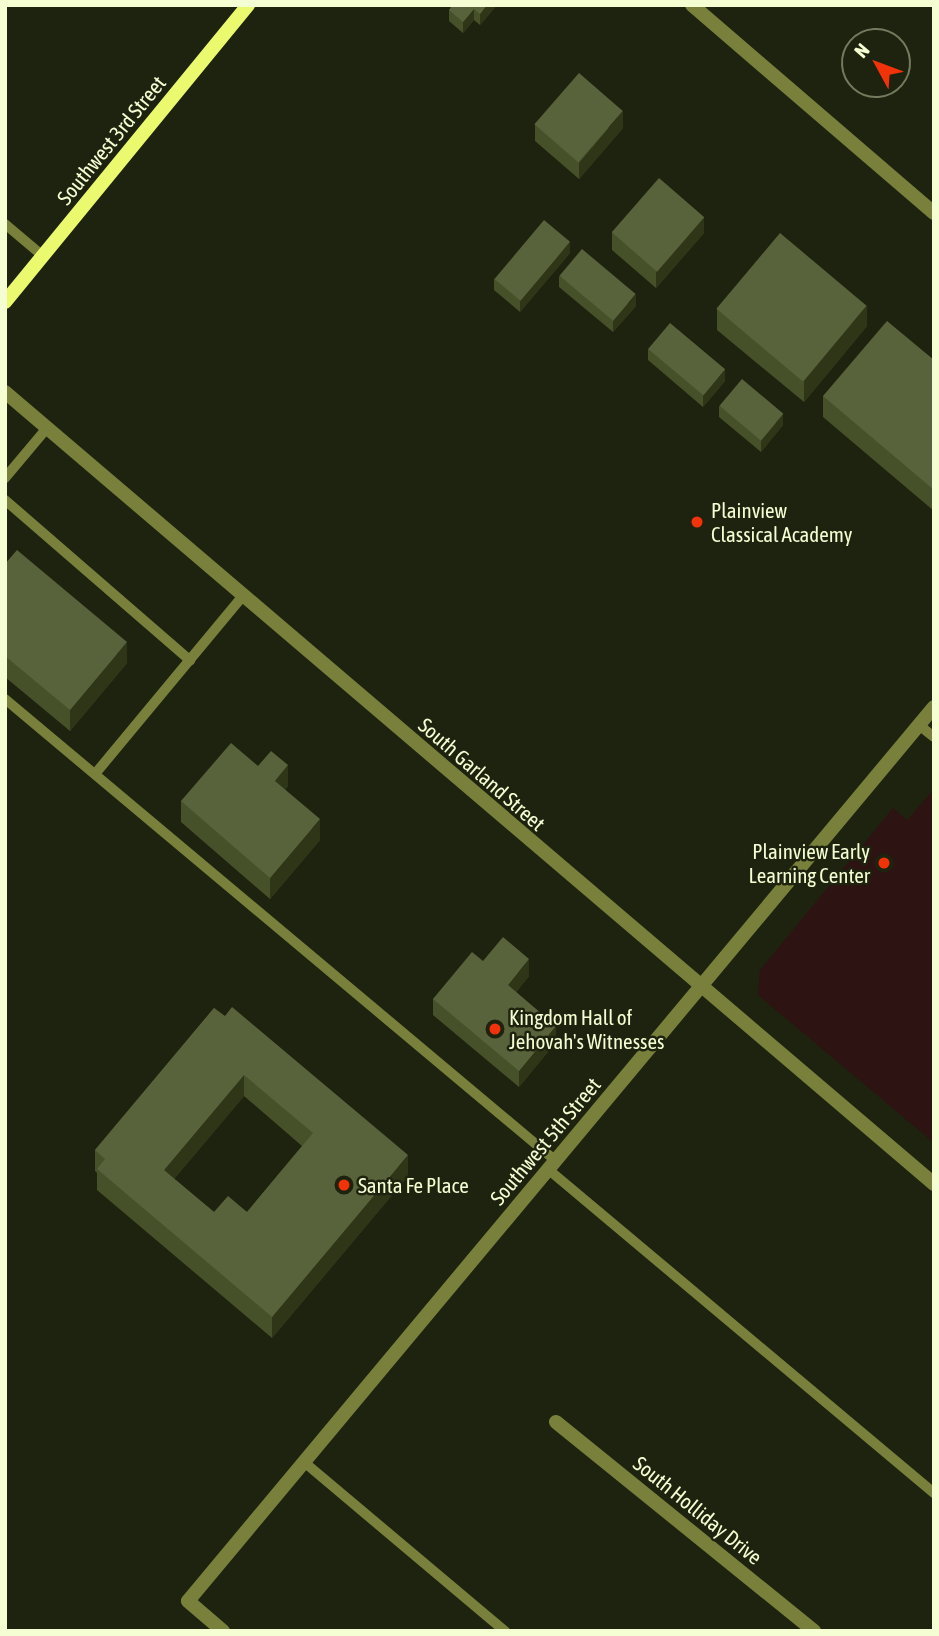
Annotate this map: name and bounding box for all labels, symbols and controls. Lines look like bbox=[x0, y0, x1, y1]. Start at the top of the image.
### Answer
north arrow bbox=[841, 28, 911, 98]
text: N bbox=[850, 39, 874, 62]
street label: Southwest 3rd Street bbox=[51, 71, 171, 209]
place label: Plainview Classical Academy bbox=[711, 497, 852, 547]
marker: Plainview Classical Academy bbox=[689, 514, 705, 530]
street label: South Garland Street bbox=[414, 712, 550, 836]
place label: Plainview Early Learning Center bbox=[749, 838, 870, 888]
marker: Plainview Early Learning Center bbox=[876, 855, 892, 871]
place label: Kingdom Hall of Jehovah's Witnesses bbox=[509, 1004, 664, 1054]
marker: Kingdom Hall of Jehovah's Witnesses bbox=[487, 1021, 503, 1037]
street label: Southwest 5th Street bbox=[484, 1072, 606, 1210]
place label: Santa Fe Place bbox=[358, 1172, 469, 1198]
marker: Santa Fe Place bbox=[336, 1177, 352, 1193]
street label: South Holliday Drive bbox=[629, 1450, 767, 1570]

